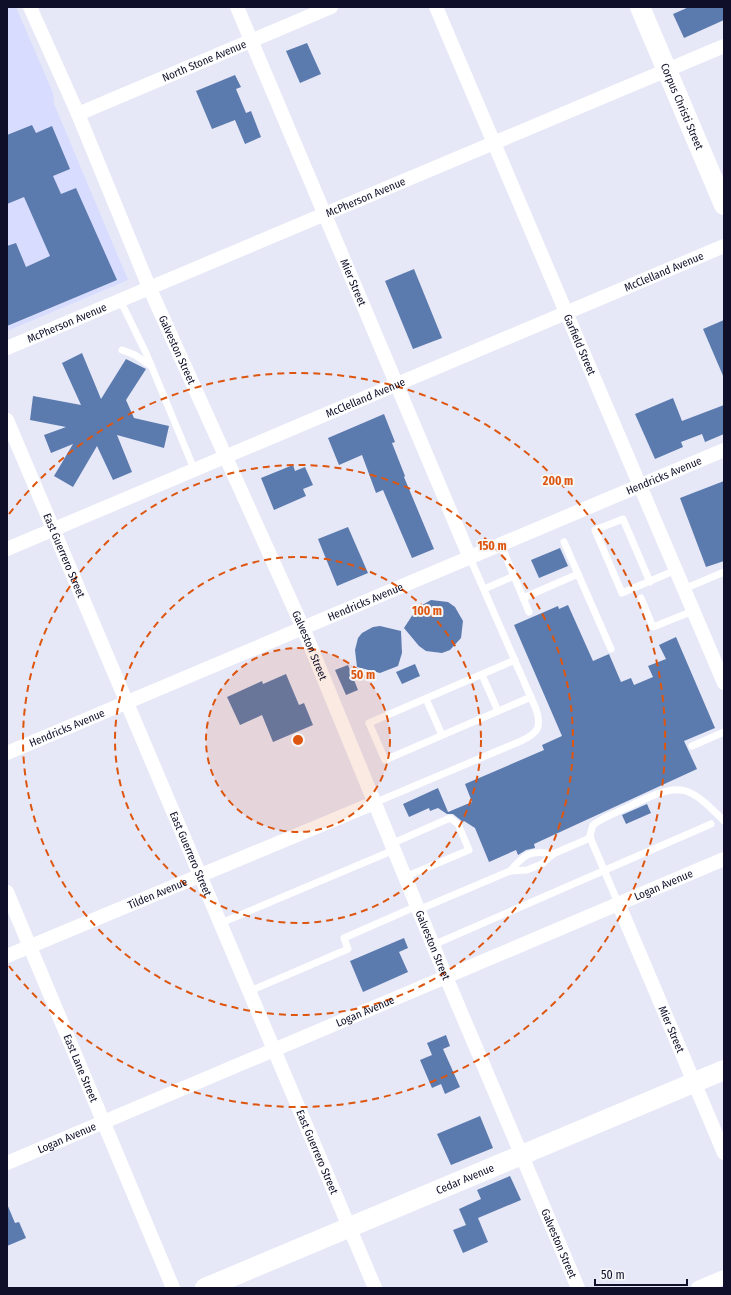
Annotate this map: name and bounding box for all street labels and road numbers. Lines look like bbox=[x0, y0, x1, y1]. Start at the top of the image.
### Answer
street label: North Stone Avenue bbox=[160, 38, 248, 85]
street label: Corpus Christi Street bbox=[658, 61, 706, 152]
street label: McPherson Avenue bbox=[324, 175, 407, 220]
street label: McClelland Avenue bbox=[622, 249, 706, 294]
street label: Mier Street bbox=[337, 257, 369, 308]
street label: McPherson Avenue bbox=[25, 301, 109, 346]
street label: Garfield Street bbox=[561, 312, 598, 378]
street label: Galveston Street bbox=[156, 313, 198, 387]
street label: McClelland Avenue bbox=[324, 376, 407, 421]
street label: Hendricks Avenue bbox=[624, 454, 704, 498]
street label: East Guerrero Street bbox=[40, 511, 88, 600]
street label: Hendricks Avenue bbox=[326, 580, 405, 624]
street label: Galveston Street bbox=[289, 609, 330, 682]
street label: Hendricks Avenue bbox=[27, 706, 107, 750]
street label: East Guerrero Street bbox=[167, 810, 214, 898]
street label: Logan Avenue bbox=[632, 867, 695, 903]
street label: Tilden Avenue bbox=[126, 876, 189, 912]
street label: Galveston Street bbox=[412, 908, 453, 982]
street label: Logan Avenue bbox=[334, 993, 397, 1030]
street label: Mier Street bbox=[656, 1004, 687, 1055]
street label: East Lane Street bbox=[60, 1032, 101, 1105]
street label: East Guerrero Street bbox=[293, 1108, 341, 1197]
street label: Logan Avenue bbox=[36, 1120, 98, 1156]
street label: Cedar Avenue bbox=[434, 1161, 496, 1197]
street label: Galveston Street bbox=[538, 1207, 579, 1281]

